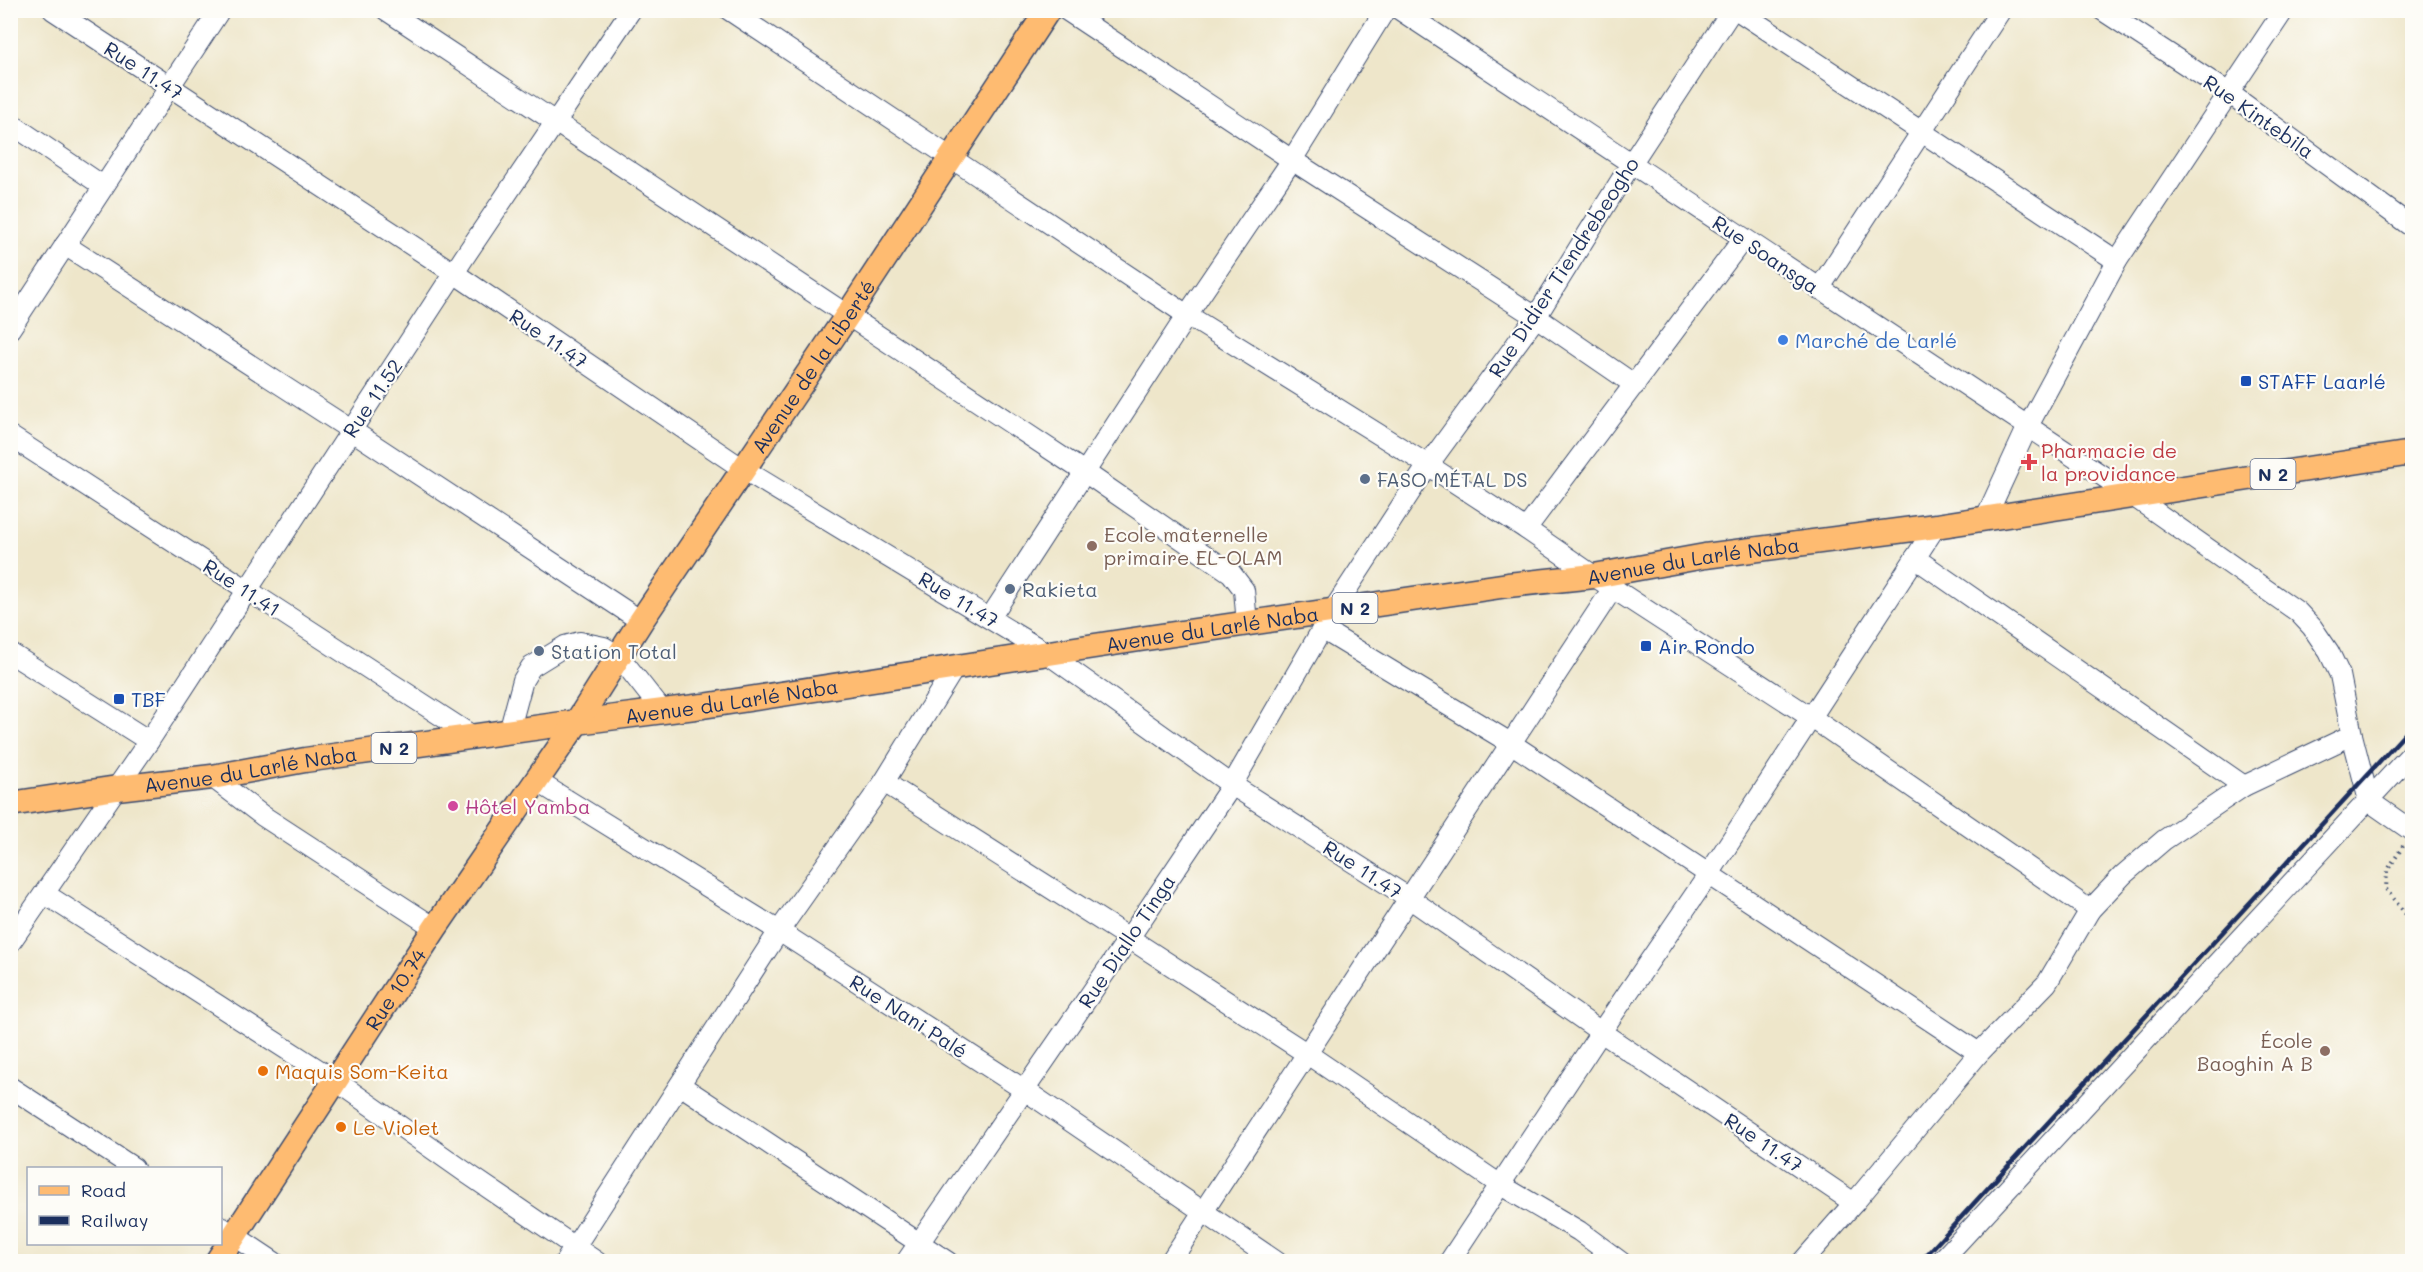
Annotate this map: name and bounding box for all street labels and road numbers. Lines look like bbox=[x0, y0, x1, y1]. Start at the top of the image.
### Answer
street label: Rue 11.47 bbox=[100, 35, 188, 105]
street label: Rue Kintebila bbox=[2199, 68, 2319, 164]
street label: Rue Didier Tiendrebeogho bbox=[1482, 152, 1644, 382]
street label: Rue Soansga bbox=[1708, 209, 1824, 299]
street label: Avenue de la Liberté bbox=[745, 274, 881, 458]
street label: Rue 11.47 bbox=[505, 302, 593, 374]
street label: Rue 11.52 bbox=[336, 354, 408, 442]
road number: N 2 bbox=[2250, 459, 2296, 489]
street label: Avenue du Larlé Naba bbox=[1586, 531, 1801, 590]
street label: Rue 11.41 bbox=[198, 552, 286, 622]
street label: Rue 11.47 bbox=[914, 565, 1004, 633]
road number: N 2 bbox=[1332, 593, 1378, 623]
street label: Avenue du Larlé Naba bbox=[1104, 600, 1320, 657]
street label: Avenue du Larlé Naba bbox=[623, 672, 840, 729]
road number: N 2 bbox=[372, 733, 416, 763]
street label: Avenue du Larlé Naba bbox=[143, 740, 358, 798]
street label: Rue 11.47 bbox=[1319, 834, 1407, 904]
street label: Rue Diallo Tinga bbox=[1072, 869, 1180, 1013]
street label: Rue 10.74 bbox=[359, 943, 432, 1035]
street label: Rue Nani Palé bbox=[845, 968, 973, 1064]
street label: Rue 11.47 bbox=[1720, 1106, 1808, 1178]

